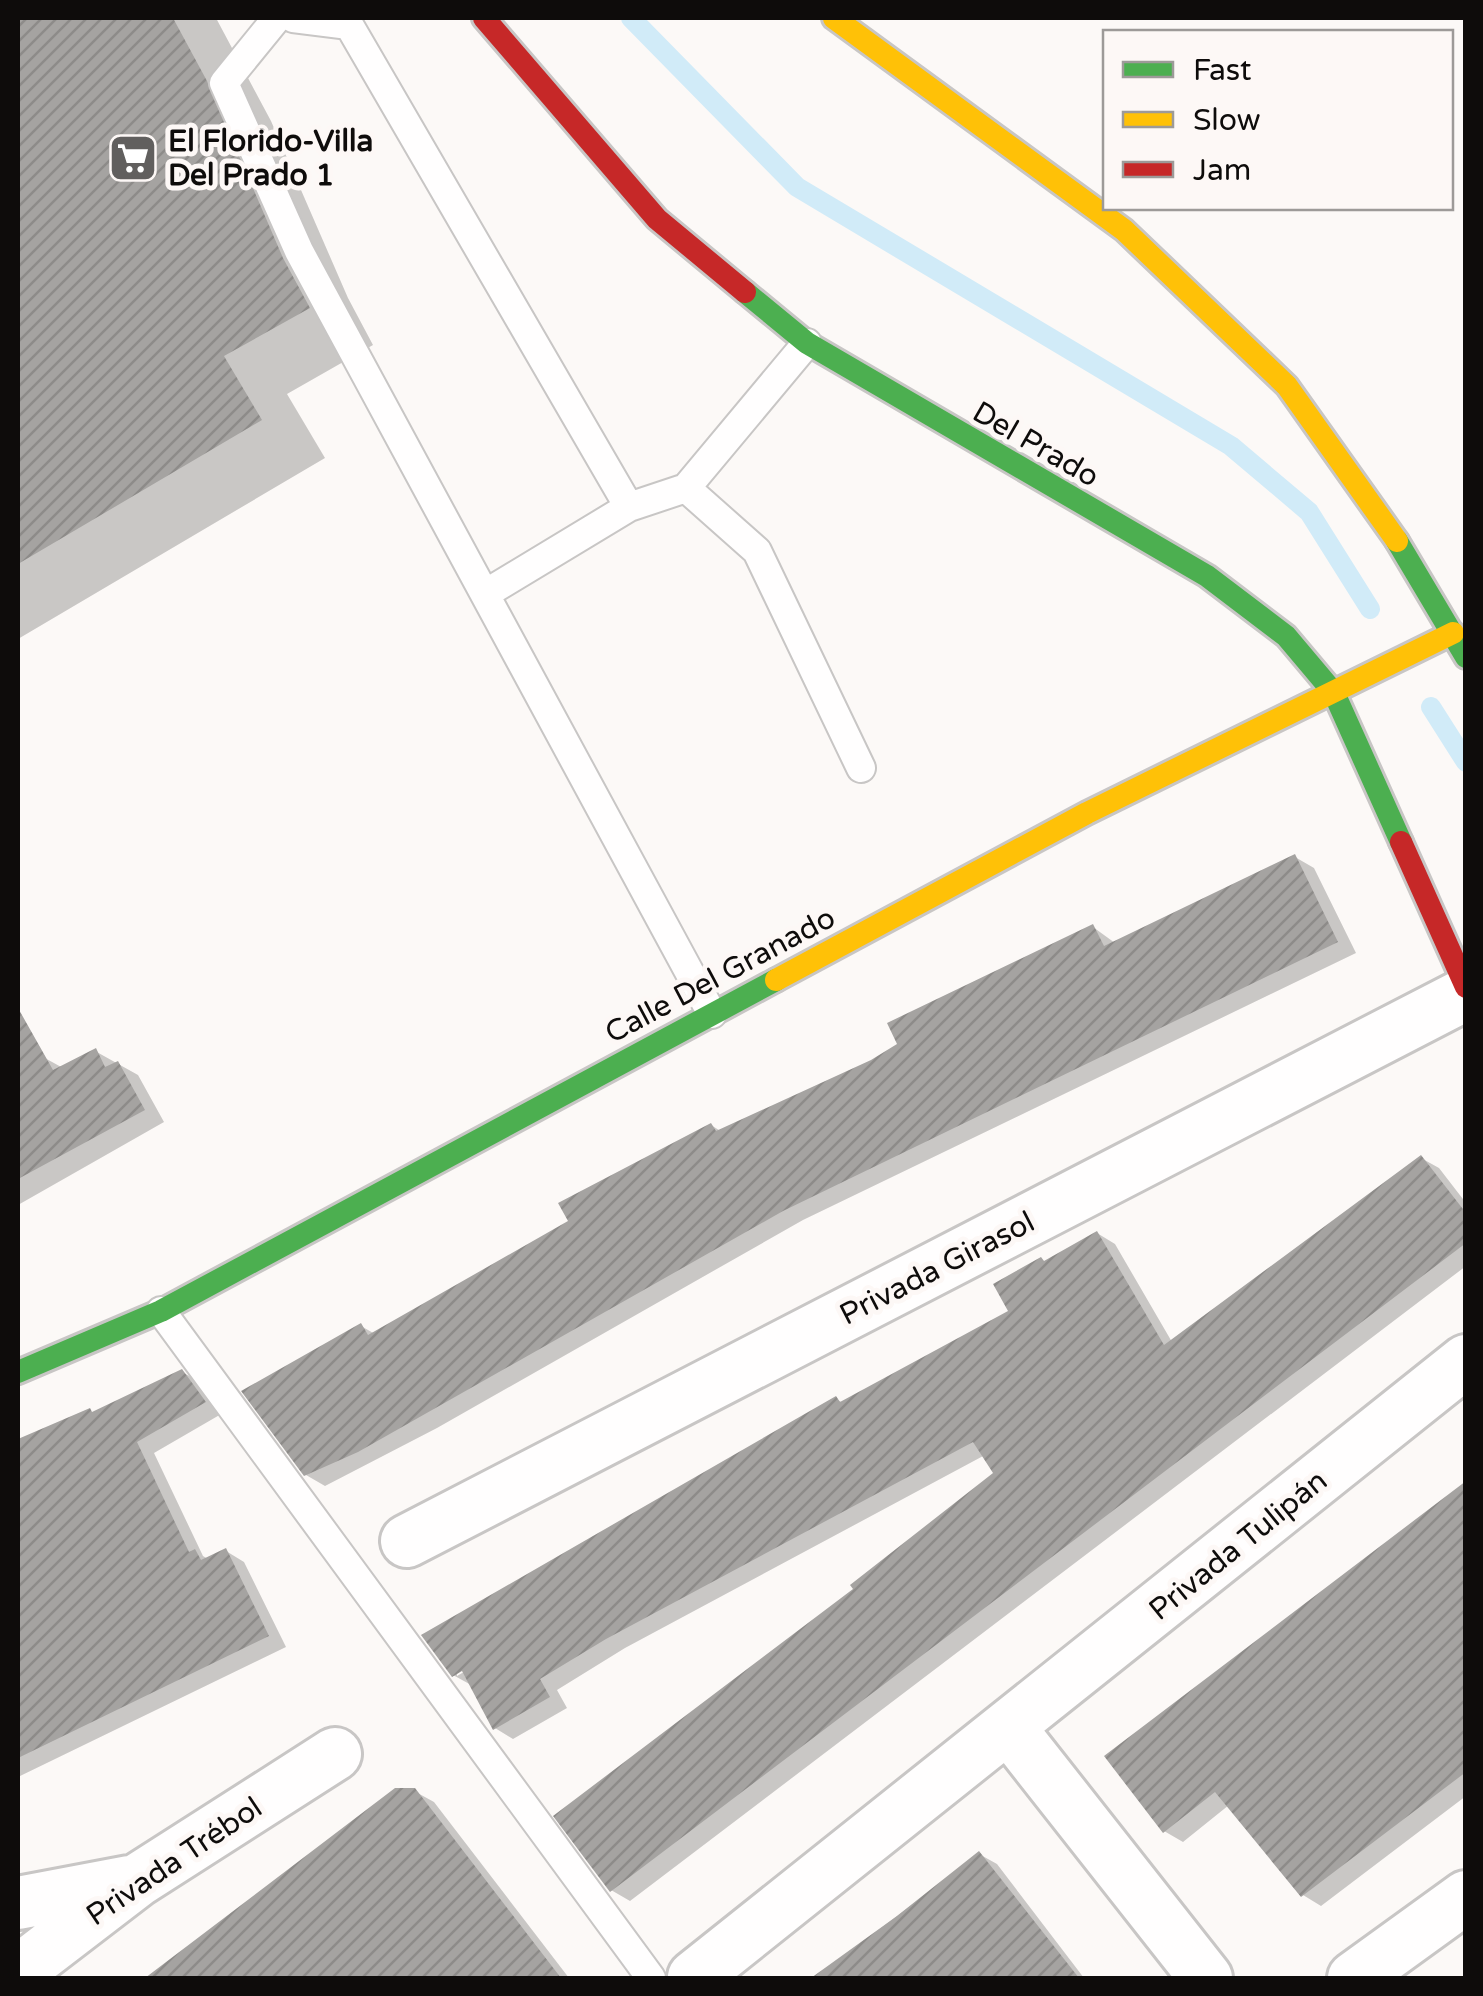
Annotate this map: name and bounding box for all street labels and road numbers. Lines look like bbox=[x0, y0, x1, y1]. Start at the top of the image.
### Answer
street label: Del Prado bbox=[966, 393, 1105, 495]
street label: Calle Del Granado bbox=[599, 899, 841, 1052]
street label: Privada Girasol bbox=[834, 1203, 1041, 1333]
street label: Privada Tulipán bbox=[1142, 1462, 1335, 1629]
street label: Privada Trébol bbox=[79, 1789, 269, 1934]

